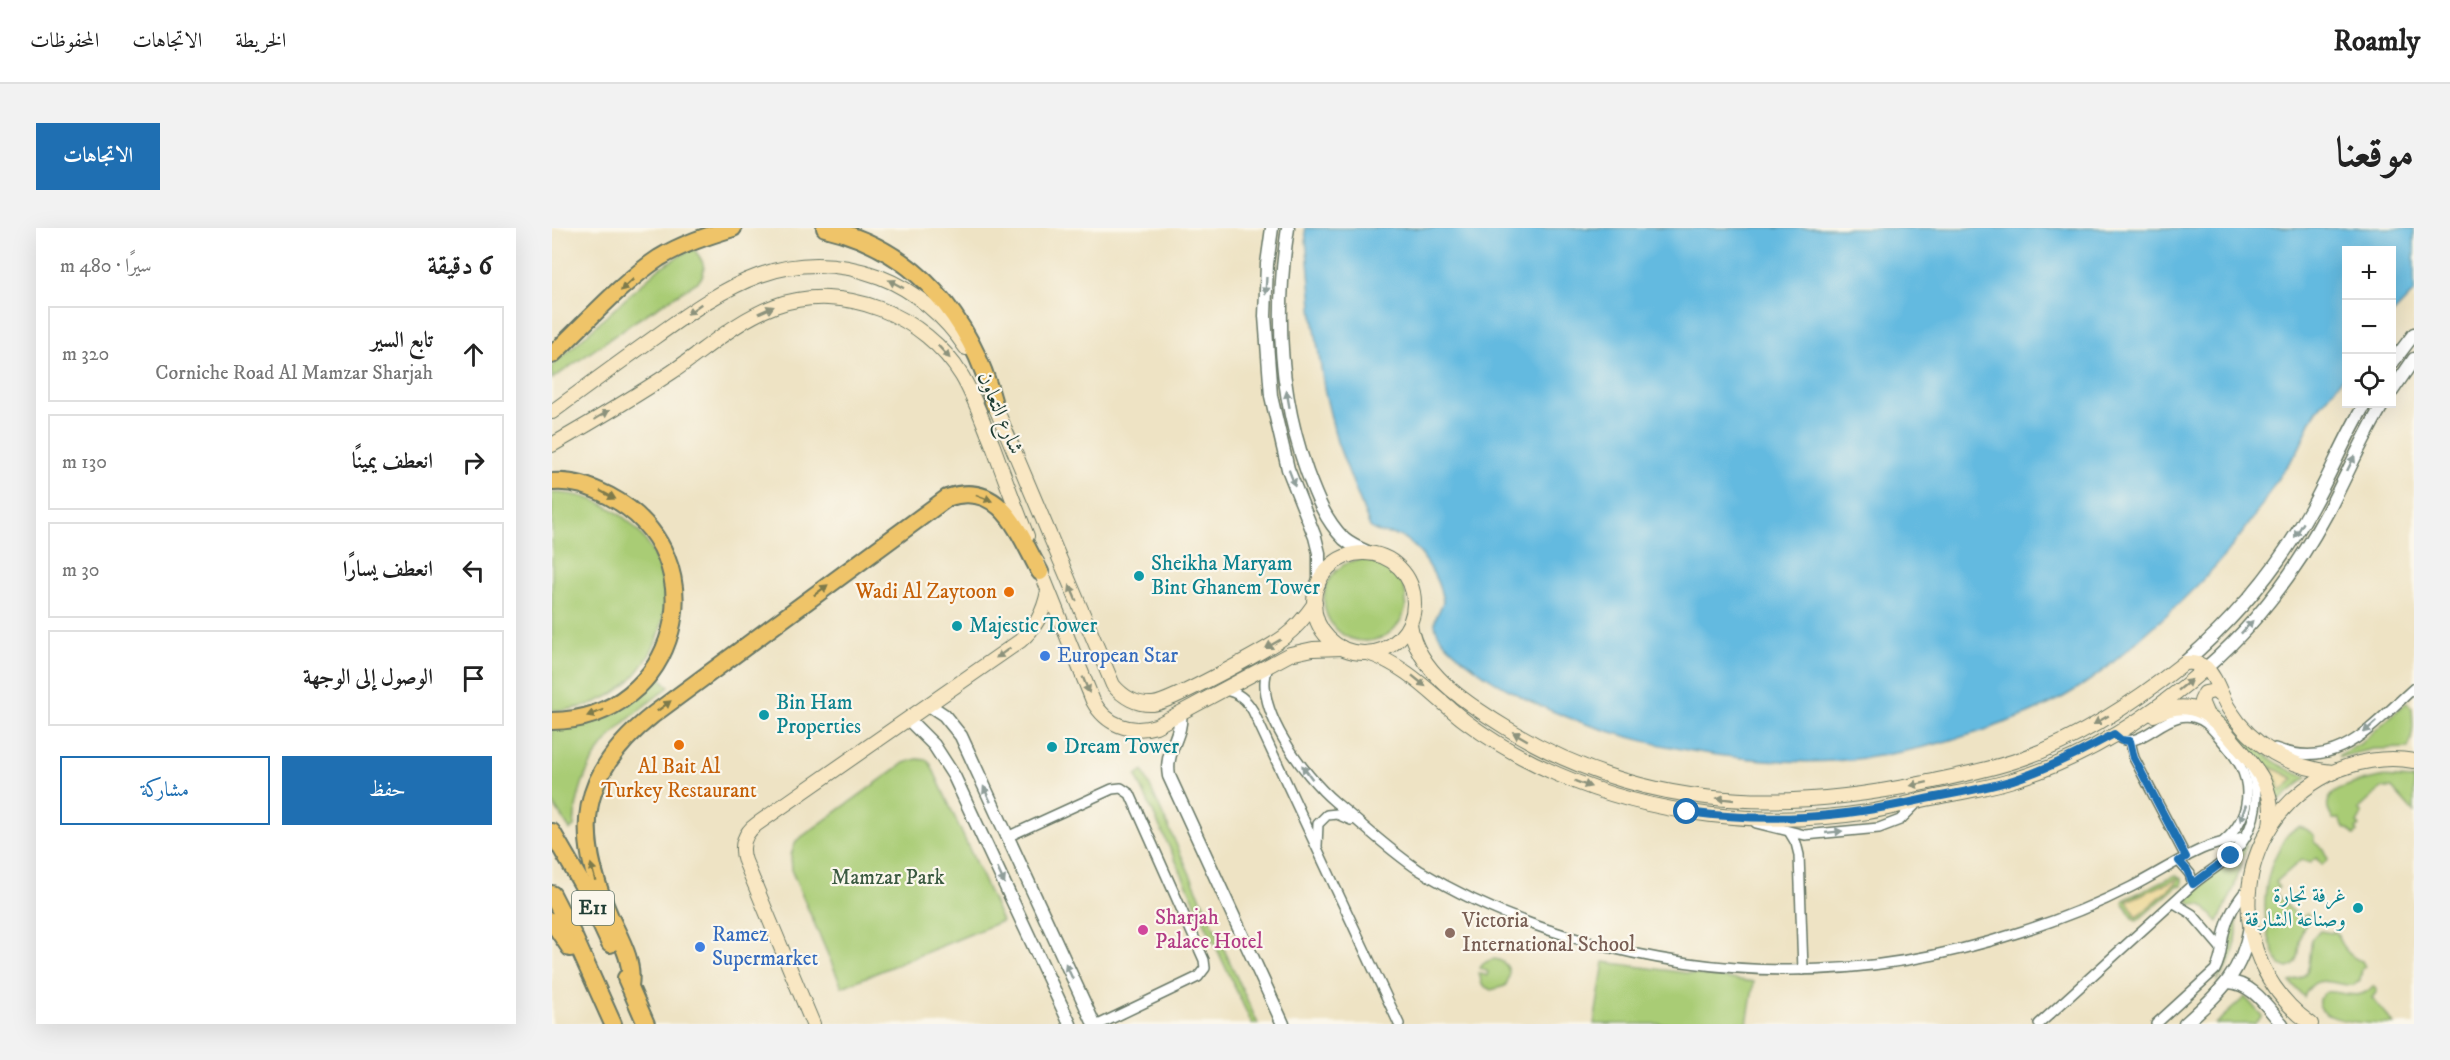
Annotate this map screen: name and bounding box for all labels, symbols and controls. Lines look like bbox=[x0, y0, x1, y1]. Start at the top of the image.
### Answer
text: Roamly bbox=[2334, 24, 2420, 59]
text: المحفوظات bbox=[30, 28, 99, 54]
text: الاتجاهات bbox=[132, 28, 202, 54]
text: الخريطة bbox=[235, 28, 286, 54]
button: الاتجاهات bbox=[36, 123, 160, 190]
text: موقعنا bbox=[2336, 128, 2414, 180]
map controls bbox=[2342, 246, 2396, 408]
button: + bbox=[2342, 246, 2396, 300]
text: 6 دقيقة bbox=[427, 250, 492, 283]
text: سيرًا · 480 m bbox=[60, 254, 152, 279]
one-way arrow bbox=[620, 277, 634, 291]
one-way arrow bbox=[1261, 277, 1270, 296]
one-way arrow bbox=[887, 280, 905, 290]
button: − bbox=[2342, 300, 2396, 354]
one-way arrow bbox=[686, 303, 702, 315]
one-way arrow bbox=[757, 305, 775, 315]
text: تابع السير bbox=[371, 327, 433, 354]
icon: ahead bbox=[457, 338, 490, 371]
text: 320 m bbox=[62, 342, 109, 367]
one-way arrow bbox=[937, 345, 951, 360]
button: locate bbox=[2342, 354, 2396, 408]
text: Corniche Road Al Mamzar Sharjah bbox=[155, 361, 433, 386]
street label: شارع التعاون bbox=[967, 368, 1029, 460]
one-way arrow bbox=[1283, 390, 1292, 409]
one-way arrow bbox=[594, 409, 610, 420]
icon: right bbox=[457, 446, 490, 479]
text: انعطف يمينًا bbox=[352, 448, 433, 475]
text: 130 m bbox=[62, 450, 107, 475]
one-way arrow bbox=[2347, 454, 2356, 471]
one-way arrow bbox=[1288, 469, 1297, 487]
one-way arrow bbox=[600, 490, 617, 500]
one-way arrow bbox=[976, 493, 994, 503]
one-way arrow bbox=[2293, 522, 2304, 538]
place label: Sheikha Maryam Bint Ghanem Tower bbox=[1151, 551, 1320, 601]
icon: left bbox=[457, 554, 490, 587]
text: انعطف يسارًا bbox=[343, 556, 433, 583]
text: 30 m bbox=[62, 558, 100, 583]
marker: Sheikha Maryam Bint Ghanem Tower bbox=[1132, 569, 1146, 583]
place label: Wadi Al Zaytoon bbox=[854, 579, 997, 605]
one-way arrow bbox=[813, 584, 828, 596]
one-way arrow bbox=[1068, 584, 1077, 602]
marker: Wadi Al Zaytoon bbox=[1002, 585, 1016, 599]
place label: Majestic Tower bbox=[969, 613, 1098, 639]
marker: Majestic Tower bbox=[950, 619, 964, 633]
one-way arrow bbox=[2240, 619, 2254, 634]
one-way arrow bbox=[1265, 638, 1281, 649]
place label: European Star bbox=[1057, 643, 1178, 669]
one-way arrow bbox=[996, 647, 1012, 659]
marker: European Star bbox=[1038, 649, 1052, 663]
icon: arrive bbox=[457, 662, 490, 695]
text: الوصول إلى الوجهة bbox=[303, 664, 433, 691]
one-way arrow bbox=[1411, 674, 1426, 687]
one-way arrow bbox=[1082, 676, 1091, 694]
one-way arrow bbox=[2178, 679, 2193, 692]
place label: Bin Ham Properties bbox=[776, 690, 861, 740]
one-way arrow bbox=[656, 700, 672, 712]
one-way arrow bbox=[586, 708, 604, 718]
marker: Bin Ham Properties bbox=[757, 708, 771, 722]
one-way arrow bbox=[2093, 714, 2109, 725]
one-way arrow bbox=[2363, 720, 2378, 733]
one-way arrow bbox=[1511, 731, 1528, 741]
place label: Dream Tower bbox=[1064, 734, 1179, 760]
marker: Al Bait Al Turkey Restaurant bbox=[672, 738, 686, 752]
marker: Dream Tower bbox=[1045, 740, 1059, 754]
place label: Al Bait Al Turkey Restaurant bbox=[601, 754, 757, 804]
button: مشاركة bbox=[60, 756, 270, 825]
button: حفظ bbox=[282, 756, 492, 825]
one-way arrow bbox=[1300, 764, 1313, 780]
one-way arrow bbox=[1574, 780, 1592, 789]
one-way arrow bbox=[1909, 780, 1928, 789]
one-way arrow bbox=[983, 785, 992, 802]
one-way arrow bbox=[1715, 795, 1734, 804]
route start bbox=[1673, 798, 1699, 824]
one-way arrow bbox=[2237, 804, 2247, 822]
one-way arrow bbox=[1824, 828, 1843, 837]
route end bbox=[2217, 842, 2243, 868]
one-way arrow bbox=[588, 863, 598, 881]
park label: Mamzar Park bbox=[831, 865, 945, 891]
one-way arrow bbox=[997, 868, 1006, 885]
place label: غرفة تجارة وصناعة الشارقة bbox=[2245, 883, 2346, 933]
road number: E11 bbox=[572, 891, 614, 925]
marker: غرفة تجارة وصناعة الشارقة bbox=[2351, 901, 2365, 915]
place label: Sharjah Palace Hotel bbox=[1155, 905, 1264, 955]
place label: Victoria International School bbox=[1461, 908, 1636, 958]
place label: Ramez Supermarket bbox=[712, 922, 819, 972]
marker: Sharjah Palace Hotel bbox=[1136, 923, 1150, 937]
marker: Victoria International School bbox=[1443, 926, 1457, 940]
marker: Ramez Supermarket bbox=[693, 940, 707, 954]
one-way arrow bbox=[1065, 962, 1074, 979]

